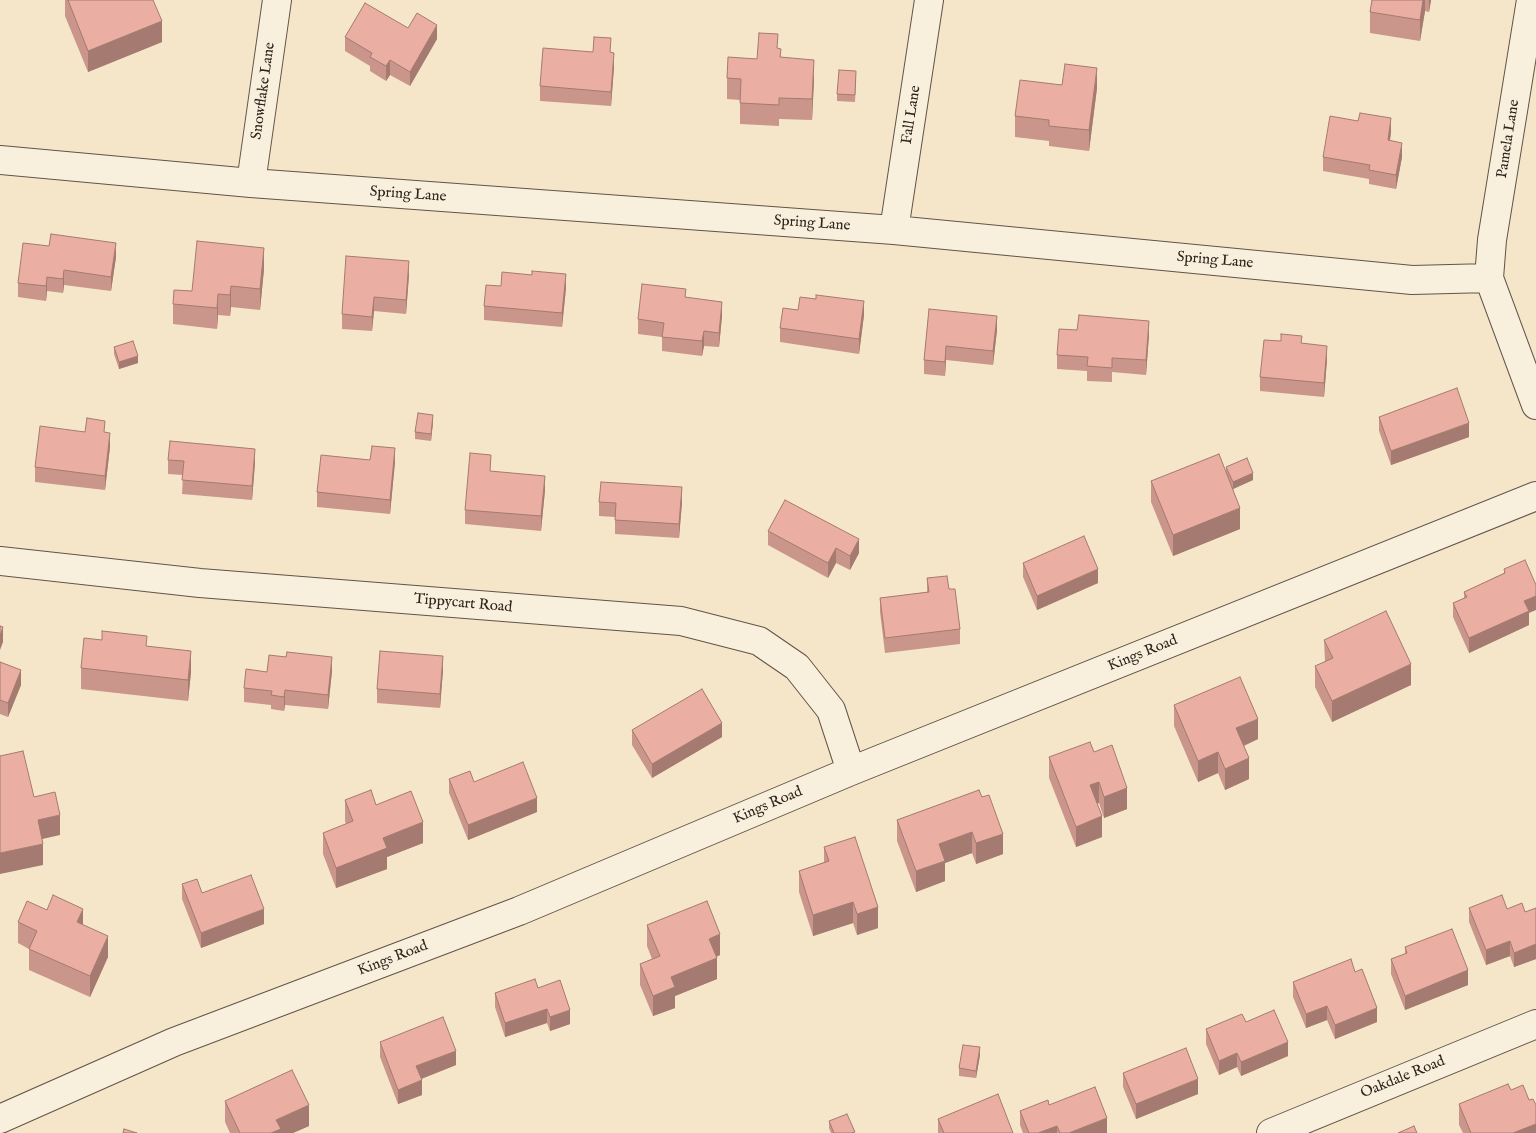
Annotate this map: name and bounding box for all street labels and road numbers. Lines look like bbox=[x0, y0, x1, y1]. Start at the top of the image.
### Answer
street label: Snowflake Lane bbox=[248, 41, 280, 141]
street label: Fall Lane bbox=[898, 84, 926, 146]
street label: Pamela Lane bbox=[1494, 98, 1524, 180]
street label: Spring Lane bbox=[369, 183, 447, 207]
street label: Spring Lane bbox=[773, 212, 851, 236]
street label: Spring Lane bbox=[1176, 249, 1254, 273]
street label: Tippycart Road bbox=[413, 591, 513, 617]
street label: Kings Road bbox=[1106, 632, 1180, 676]
street label: Kings Road bbox=[731, 783, 805, 829]
street label: Kings Road bbox=[355, 937, 431, 981]
street label: Oakdale Road bbox=[1358, 1053, 1448, 1103]

